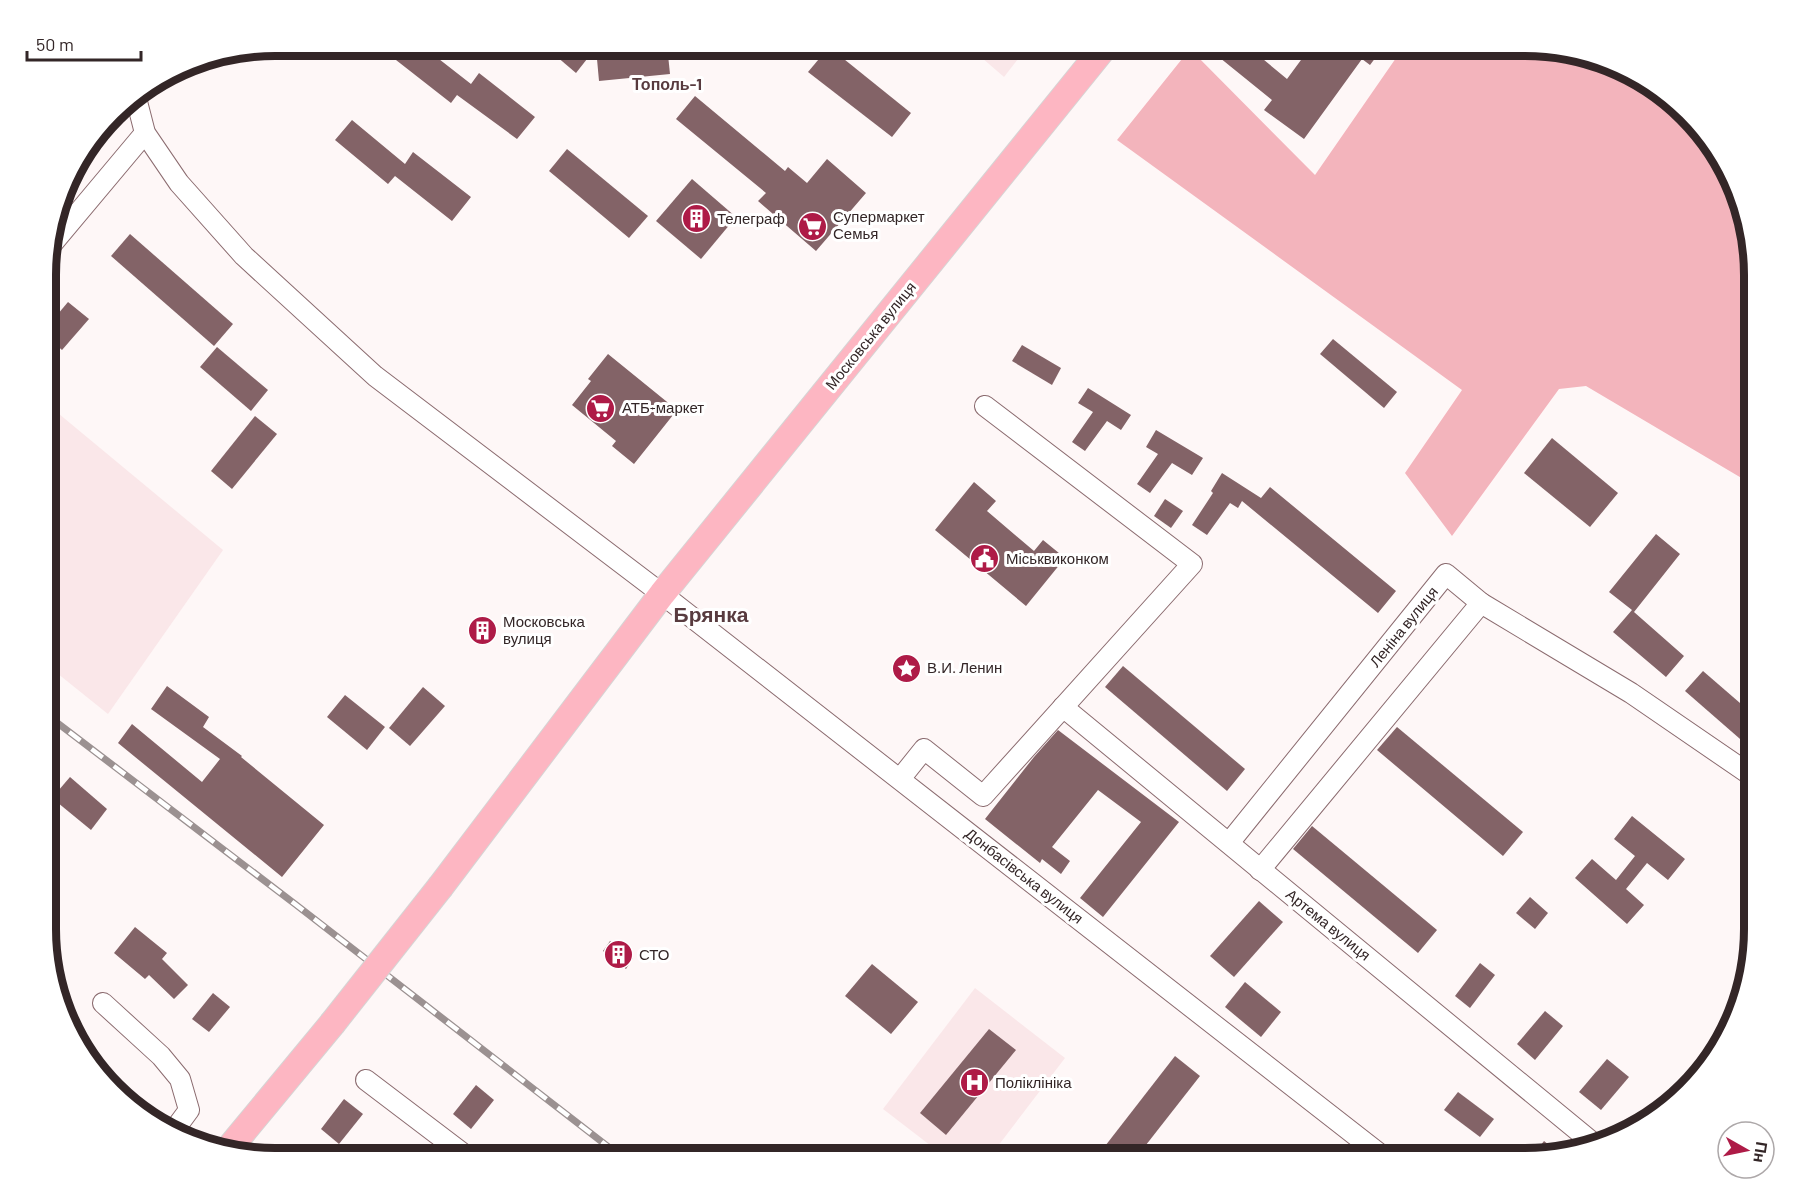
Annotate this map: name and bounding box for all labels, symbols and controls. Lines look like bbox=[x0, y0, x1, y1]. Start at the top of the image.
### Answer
scale bar bbox=[27, 24, 141, 62]
text: 50 m bbox=[36, 33, 74, 55]
district label: Тополь-1 bbox=[632, 74, 702, 93]
building icon: Телеграф bbox=[680, 203, 712, 235]
place label: Супермаркет Семья bbox=[833, 207, 925, 242]
place label: Телеграф bbox=[717, 209, 785, 227]
supermarket icon: Супермаркет Семья bbox=[796, 210, 828, 242]
street label: Московська вулиця bbox=[821, 278, 919, 393]
supermarket icon: АТБ-маркет bbox=[585, 392, 617, 424]
place label: АТБ-маркет bbox=[622, 398, 704, 416]
public building icon: Міськвиконком bbox=[969, 543, 1001, 575]
place label: Міськвиконком bbox=[1006, 549, 1109, 567]
street label: Леніна вулиця bbox=[1365, 583, 1441, 670]
district label: Брянка bbox=[674, 601, 749, 626]
place label: Московська вулиця bbox=[503, 612, 586, 647]
building icon: Московська вулиця bbox=[466, 615, 498, 647]
place icon: В.И. Ленин bbox=[890, 652, 922, 684]
place label: В.И. Ленин bbox=[927, 658, 1002, 676]
street label: Донбасівська вулиця bbox=[962, 824, 1087, 927]
street label: Артема вулиця bbox=[1283, 885, 1374, 964]
building icon: СТО bbox=[602, 939, 634, 971]
place label: СТО bbox=[639, 945, 670, 963]
hospital icon: Поліклініка bbox=[958, 1067, 990, 1099]
place label: Поліклініка bbox=[995, 1073, 1072, 1091]
north arrow bbox=[1716, 1120, 1776, 1180]
text: Пн bbox=[1750, 1140, 1772, 1164]

